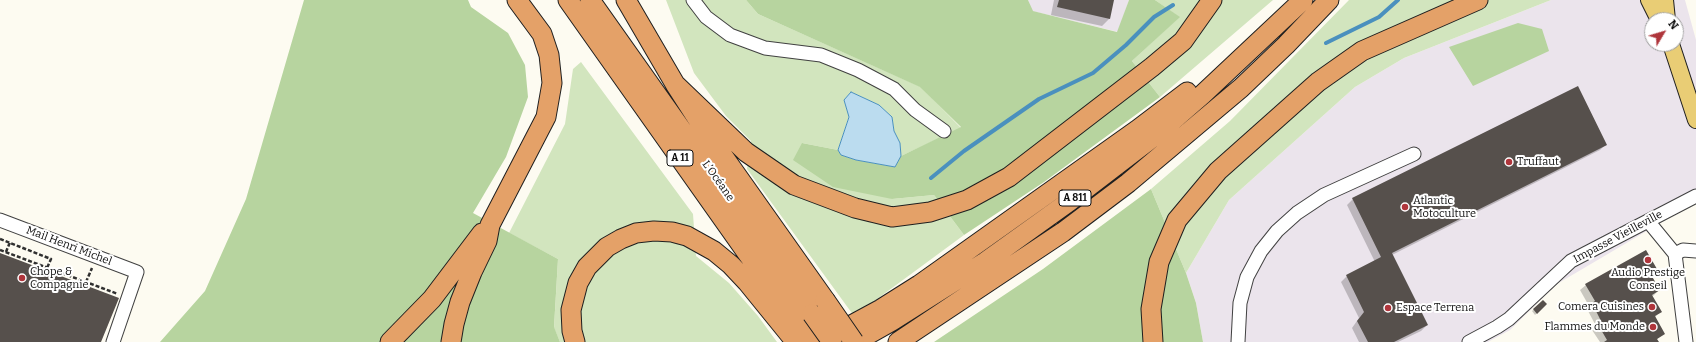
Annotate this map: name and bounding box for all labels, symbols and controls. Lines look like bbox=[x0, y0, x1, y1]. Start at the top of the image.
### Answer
north arrow bbox=[1644, 12, 1684, 52]
text: N bbox=[1665, 18, 1681, 32]
road number: A 11 bbox=[667, 150, 693, 166]
place label: Truffaut bbox=[1517, 155, 1559, 169]
marker: Truffaut bbox=[1504, 157, 1514, 167]
street label: L’Océane bbox=[699, 158, 737, 204]
road number: A 811 bbox=[1059, 190, 1091, 206]
place label: Atlantic Motoculture bbox=[1413, 194, 1476, 220]
marker: Atlantic Motoculture bbox=[1400, 202, 1410, 212]
street label: Impasse Vieilleville bbox=[1571, 208, 1665, 266]
street label: Mail Henri Michel bbox=[24, 224, 114, 268]
marker: Audio Prestige Conseil bbox=[1643, 255, 1653, 265]
place label: Chope & Compagnie bbox=[30, 265, 88, 291]
place label: Audio Prestige Conseil bbox=[1611, 266, 1685, 292]
marker: Chope & Compagnie bbox=[17, 273, 27, 283]
place label: Comera Cuisines bbox=[1558, 300, 1644, 314]
place label: Espace Terrena bbox=[1396, 301, 1474, 315]
marker: Comera Cuisines bbox=[1647, 302, 1657, 312]
marker: Espace Terrena bbox=[1383, 303, 1393, 313]
place label: Flammes du Monde bbox=[1544, 320, 1645, 334]
marker: Flammes du Monde bbox=[1648, 322, 1658, 332]

